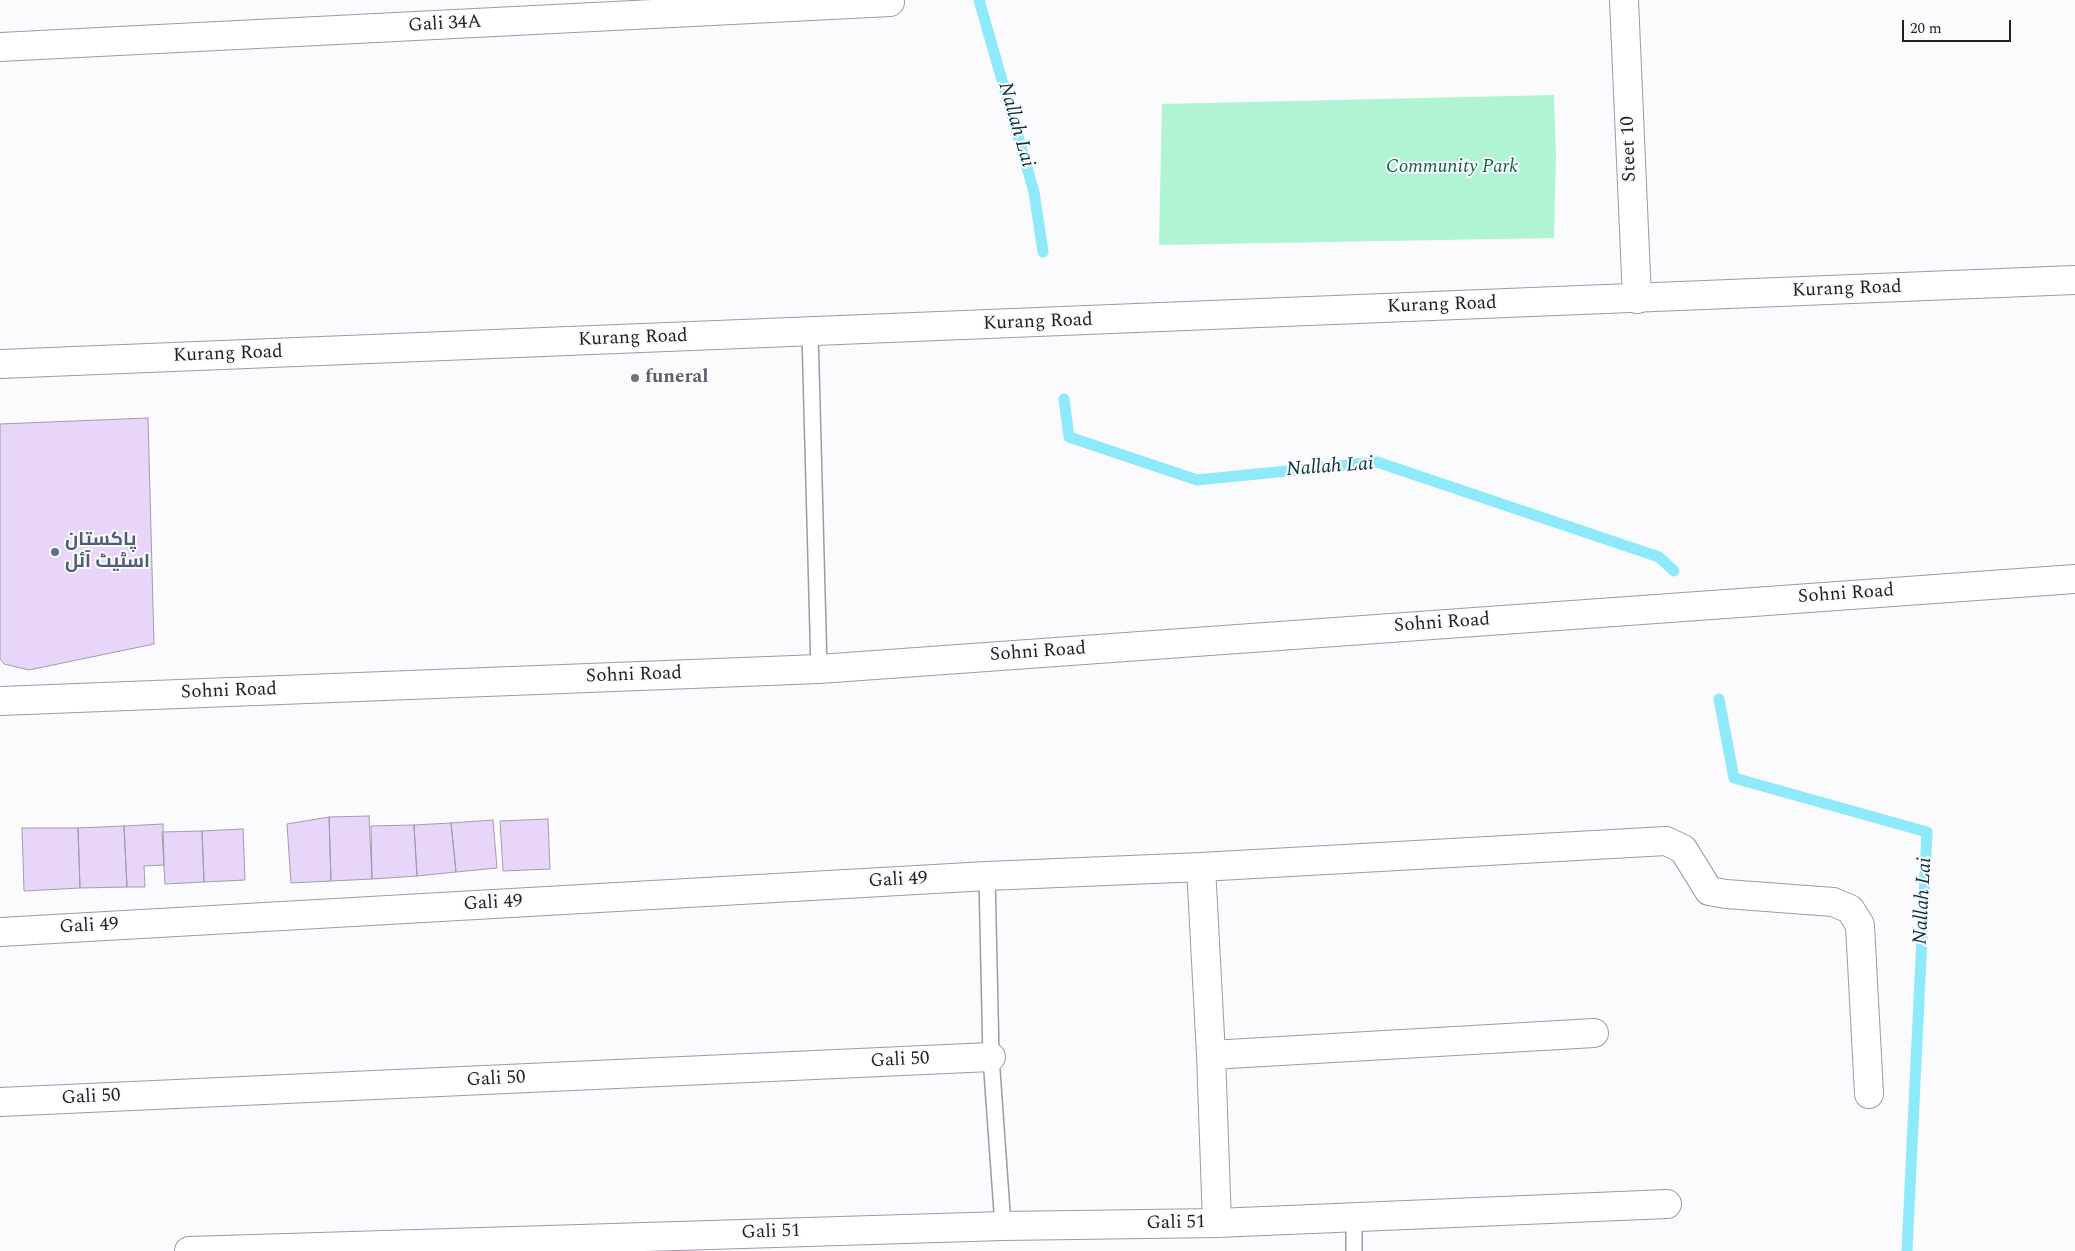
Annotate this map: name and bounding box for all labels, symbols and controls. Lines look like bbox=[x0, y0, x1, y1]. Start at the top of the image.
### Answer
scale bar bbox=[1905, 10, 2014, 42]
street label: Gali 34A bbox=[408, 12, 482, 38]
text: 20 m bbox=[1910, 17, 1942, 40]
water label: Nallah Lai bbox=[991, 80, 1039, 170]
street label: Steet 10 bbox=[1617, 116, 1643, 182]
park label: Community Park bbox=[1386, 157, 1518, 179]
street label: Kurang Road bbox=[1792, 277, 1902, 303]
street label: Kurang Road bbox=[1387, 293, 1497, 319]
street label: Kurang Road bbox=[983, 310, 1093, 336]
street label: Kurang Road bbox=[578, 326, 688, 352]
street label: Kurang Road bbox=[173, 342, 283, 368]
place label: funeral bbox=[645, 367, 709, 389]
marker: funeral bbox=[629, 372, 641, 384]
water label: Nallah Lai bbox=[1285, 453, 1375, 483]
place label: پاکستان اسٹیٹ آئل bbox=[65, 530, 150, 574]
marker: پاکستان اسٹیٹ آئل bbox=[49, 546, 61, 558]
street label: Sohni Road bbox=[1797, 580, 1895, 610]
street label: Sohni Road bbox=[1393, 609, 1491, 639]
street label: Sohni Road bbox=[989, 638, 1087, 668]
street label: Sohni Road bbox=[585, 663, 683, 689]
street label: Sohni Road bbox=[180, 679, 278, 705]
water label: Nallah Lai bbox=[1910, 857, 1938, 945]
street label: Gali 49 bbox=[868, 868, 928, 894]
street label: Gali 49 bbox=[463, 891, 523, 917]
street label: Gali 49 bbox=[59, 914, 119, 940]
street label: Gali 50 bbox=[870, 1048, 930, 1074]
street label: Gali 50 bbox=[466, 1067, 526, 1093]
street label: Gali 50 bbox=[61, 1085, 121, 1111]
street label: Gali 51 bbox=[1146, 1212, 1206, 1236]
street label: Gali 51 bbox=[741, 1221, 801, 1245]

